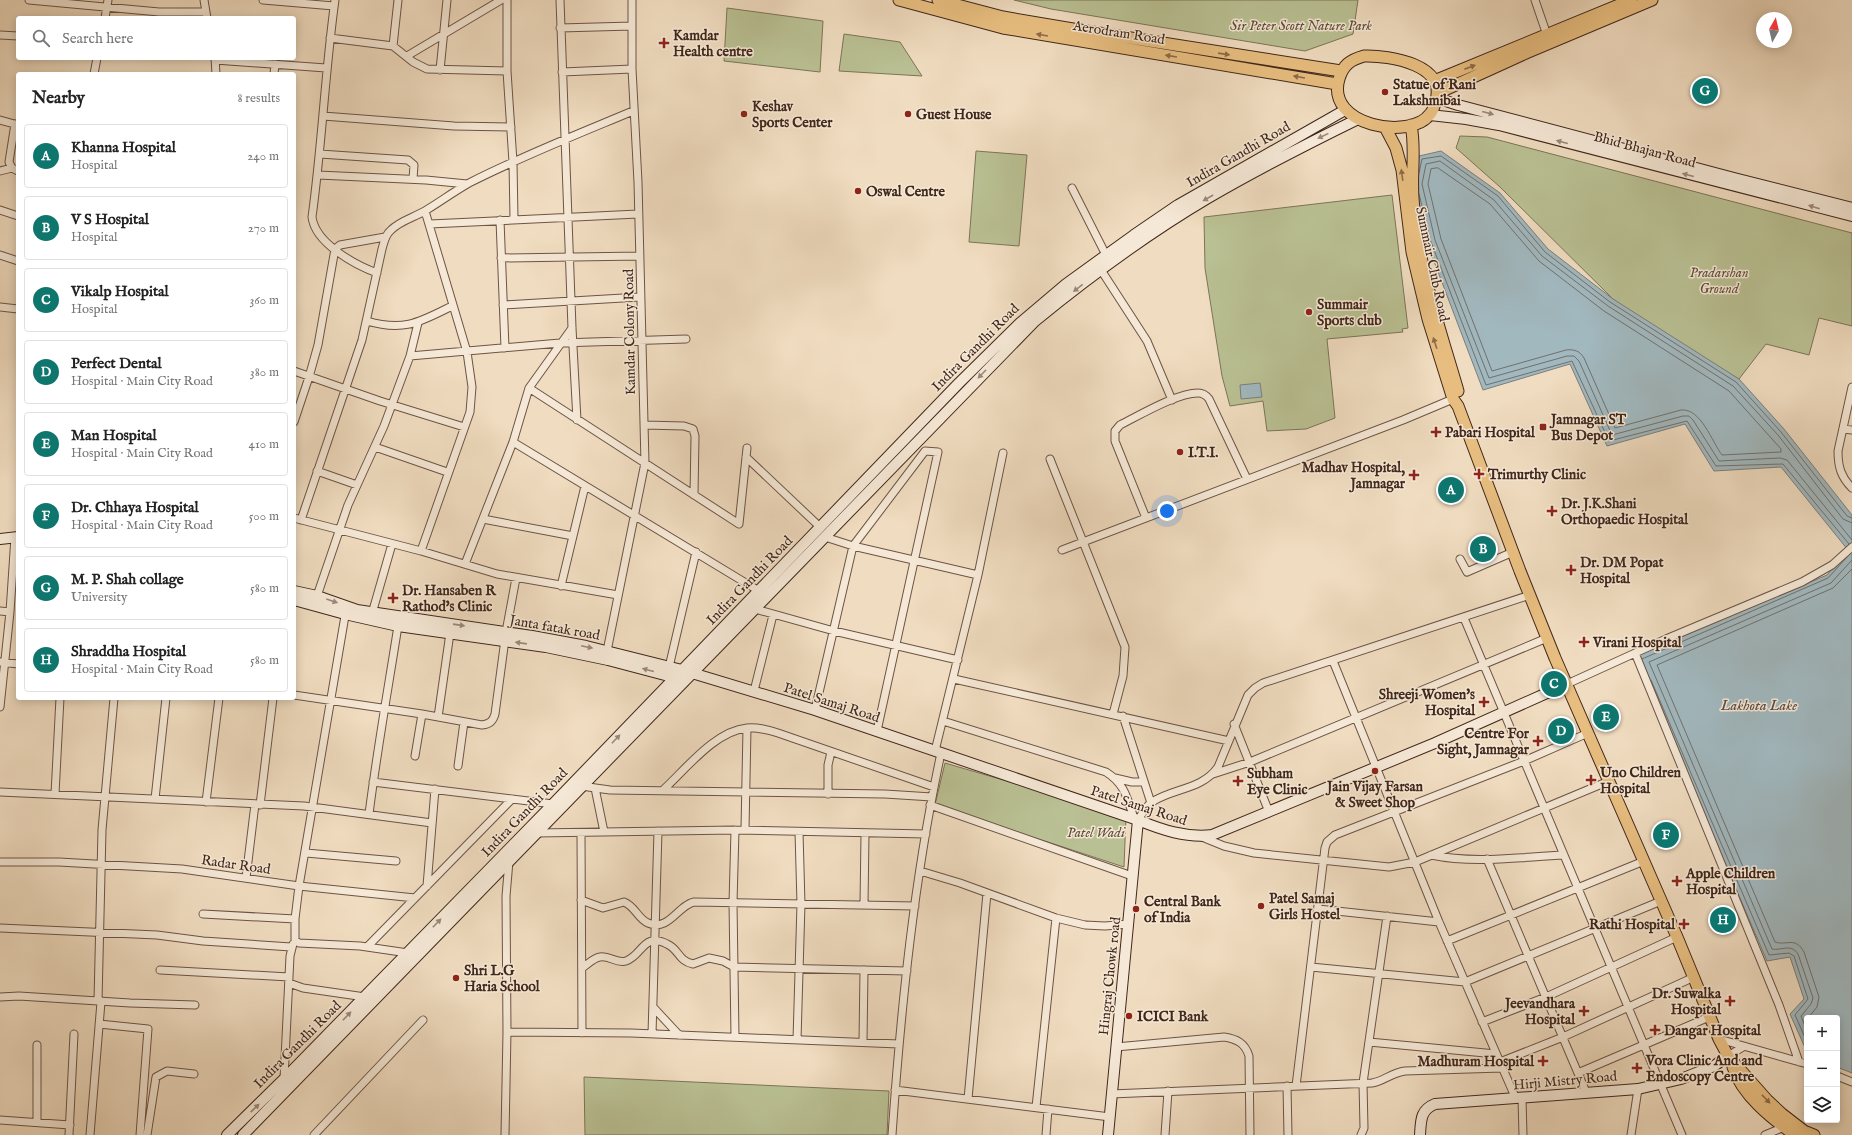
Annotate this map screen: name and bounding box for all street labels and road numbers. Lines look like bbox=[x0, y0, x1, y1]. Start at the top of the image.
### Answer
street label: Aerodram Road bbox=[1071, 17, 1167, 49]
street label: Indira Gandhi Road bbox=[1183, 118, 1294, 192]
street label: Bhid Bhajan Road bbox=[1592, 128, 1698, 172]
street label: Summair Club Road bbox=[1411, 205, 1453, 324]
street label: Kamdar Colony Road bbox=[620, 268, 640, 395]
street label: Indira Gandhi Road bbox=[928, 300, 1024, 395]
street label: Indira Gandhi Road bbox=[703, 532, 797, 629]
street label: Janta fatak road bbox=[506, 611, 602, 645]
street label: Patel Samaj Road bbox=[781, 679, 883, 727]
street label: Indira Gandhi Road bbox=[478, 764, 572, 861]
street label: Patel Samaj Road bbox=[1088, 782, 1190, 830]
street label: Radar Road bbox=[200, 851, 272, 879]
street label: Hingraj Chowk road bbox=[1095, 915, 1125, 1036]
street label: Indira Gandhi Road bbox=[250, 997, 346, 1092]
street label: Hirji Mistry Road bbox=[1512, 1067, 1618, 1095]

